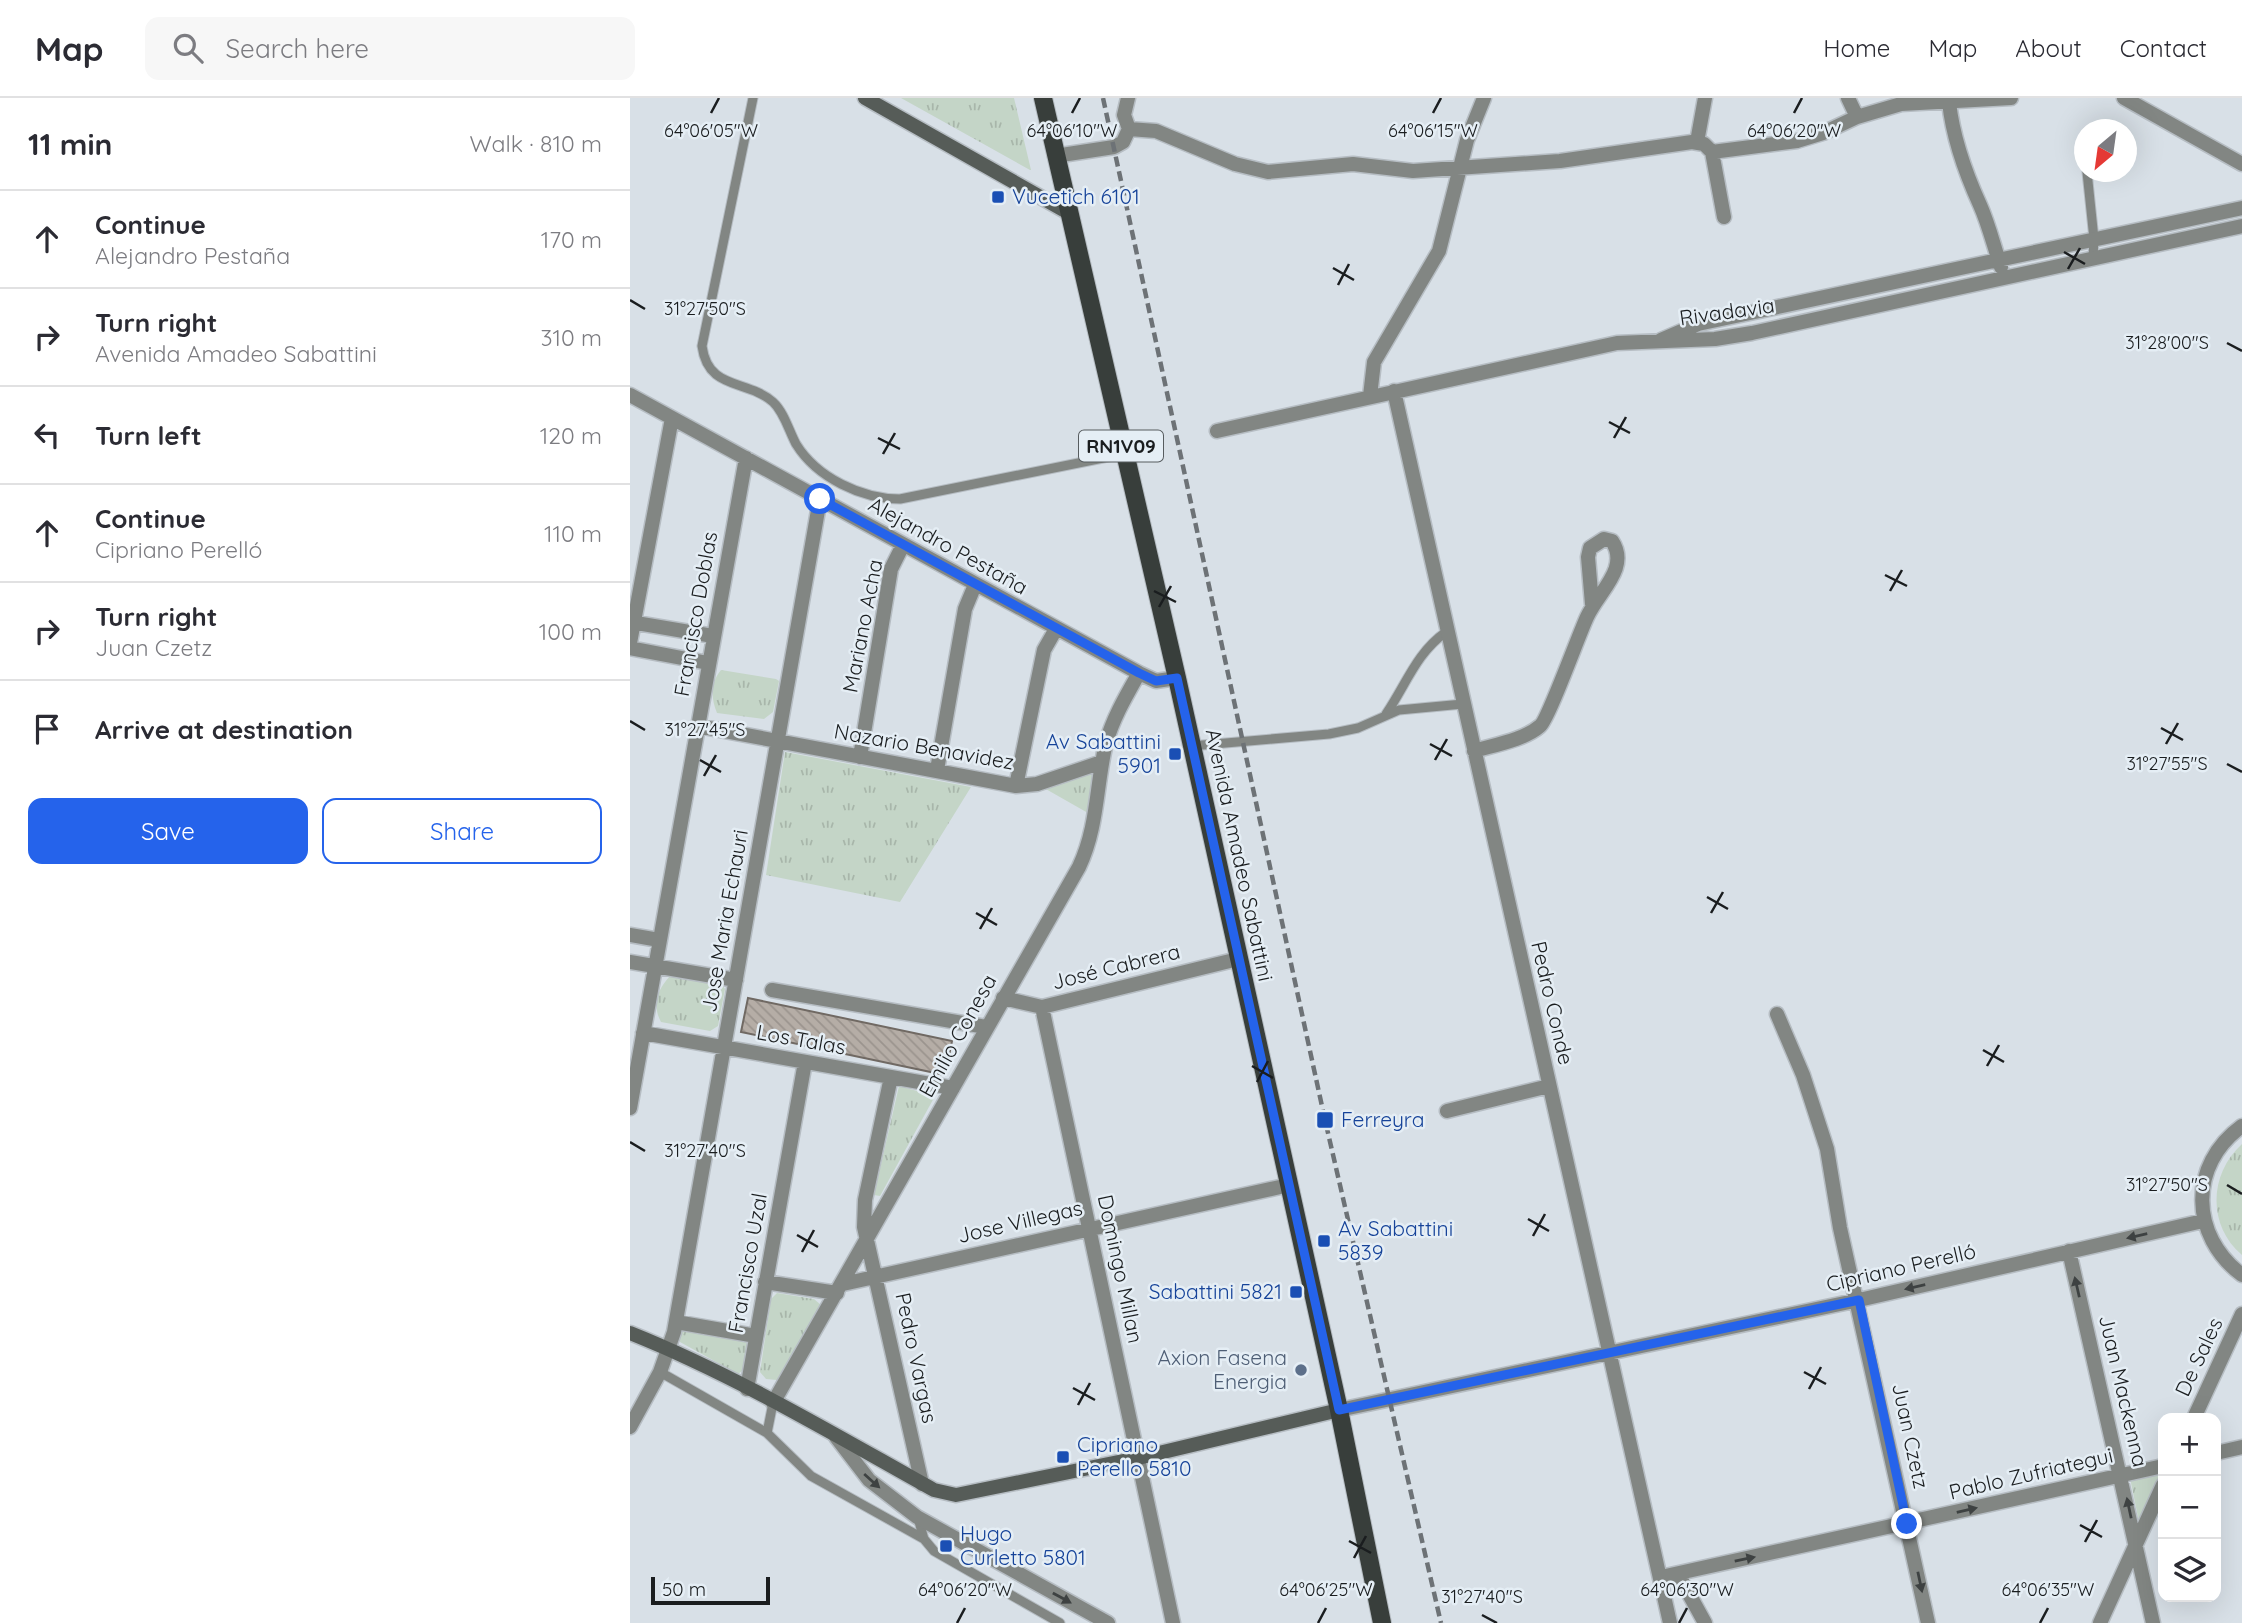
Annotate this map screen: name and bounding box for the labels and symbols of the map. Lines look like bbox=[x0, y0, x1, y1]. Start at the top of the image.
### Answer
text: 64°06'05"W bbox=[664, 119, 758, 142]
text: 64°06'10"W bbox=[1027, 119, 1117, 142]
text: 64°06'15"W bbox=[1388, 119, 1478, 142]
text: 64°06'20"W bbox=[1747, 119, 1841, 142]
north arrow bbox=[2074, 119, 2137, 182]
place label: Vucetich 6101 bbox=[1012, 183, 1140, 209]
marker: Vucetich 6101 bbox=[990, 189, 1006, 205]
street label: Rivadavia bbox=[1678, 291, 1776, 331]
text: 31°27'50"S bbox=[664, 297, 746, 320]
text: 31°28'00"S bbox=[2125, 331, 2209, 354]
road number: RN1V09 bbox=[1079, 430, 1163, 462]
route start bbox=[804, 483, 835, 514]
street label: Alejandro Pestaña bbox=[864, 491, 1033, 600]
street label: Francisco Doblas bbox=[668, 529, 722, 698]
street label: Mariano Acha bbox=[836, 557, 888, 695]
street label: Nazario Benavidez bbox=[832, 717, 1016, 775]
text: 31°27'45"S bbox=[665, 718, 745, 741]
street label: Avenida Amadeo Sabattini bbox=[1200, 726, 1279, 983]
place label: Av Sabattini 5901 bbox=[1046, 728, 1161, 778]
marker: Av Sabattini 5901 bbox=[1167, 746, 1183, 762]
text: 31°27'55"S bbox=[2126, 752, 2208, 775]
street label: Jose Maria Echauri bbox=[695, 827, 753, 1014]
street label: José Cabrera bbox=[1049, 938, 1183, 995]
street label: Pedro Conde bbox=[1526, 938, 1580, 1067]
street label: Emilio Conesa bbox=[913, 970, 1002, 1101]
street label: Los Talas bbox=[755, 1018, 848, 1060]
place label: Ferreyra bbox=[1341, 1106, 1424, 1132]
marker: Ferreyra bbox=[1315, 1110, 1335, 1130]
text: 31°27'40"S bbox=[664, 1139, 746, 1162]
text: 31°27'50"S bbox=[2126, 1173, 2208, 1196]
street label: Francisco Uzal bbox=[722, 1191, 772, 1335]
street label: Domingo Millan bbox=[1093, 1192, 1149, 1345]
street label: Jose Villegas bbox=[955, 1194, 1085, 1248]
place label: Av Sabattini 5839 bbox=[1338, 1215, 1453, 1265]
one-way arrow bbox=[2126, 1230, 2148, 1241]
marker: Av Sabattini 5839 bbox=[1316, 1233, 1332, 1249]
street label: Cipriano Perelló bbox=[1823, 1237, 1978, 1297]
one-way arrow bbox=[2071, 1276, 2082, 1298]
place label: Sabattini 5821 bbox=[1149, 1278, 1282, 1304]
one-way arrow bbox=[1904, 1281, 1926, 1292]
marker: Sabattini 5821 bbox=[1288, 1284, 1304, 1300]
street label: Pedro Vargas bbox=[890, 1290, 943, 1425]
street label: Juan Mackenna bbox=[2094, 1312, 2154, 1469]
street label: De Sales bbox=[2169, 1313, 2228, 1400]
place label: Axion Fasena Energia bbox=[1157, 1344, 1287, 1394]
marker: Axion Fasena Energia bbox=[1293, 1362, 1309, 1378]
street label: Juan Czetz bbox=[1887, 1381, 1935, 1491]
place label: Cipriano Perello 5810 bbox=[1077, 1431, 1192, 1481]
street label: Pablo Zufriategui bbox=[1946, 1442, 2115, 1505]
marker: Cipriano Perello 5810 bbox=[1055, 1449, 1071, 1465]
one-way arrow bbox=[863, 1473, 880, 1489]
one-way arrow bbox=[2123, 1497, 2134, 1519]
one-way arrow bbox=[1956, 1505, 1978, 1516]
route end bbox=[1891, 1508, 1922, 1539]
place label: Hugo Curletto 5801 bbox=[960, 1520, 1086, 1570]
marker: Hugo Curletto 5801 bbox=[938, 1538, 954, 1554]
one-way arrow bbox=[1734, 1554, 1756, 1565]
one-way arrow bbox=[1914, 1571, 1925, 1593]
scale bar bbox=[651, 1574, 770, 1606]
text: 64°06'20"W bbox=[918, 1578, 1012, 1601]
text: 64°06'25"W bbox=[1279, 1578, 1373, 1601]
text: 64°06'30"W bbox=[1640, 1578, 1734, 1601]
text: 64°06'35"W bbox=[2002, 1578, 2094, 1601]
text: 31°27'40"S bbox=[1441, 1585, 1523, 1608]
one-way arrow bbox=[1053, 1592, 1072, 1604]

